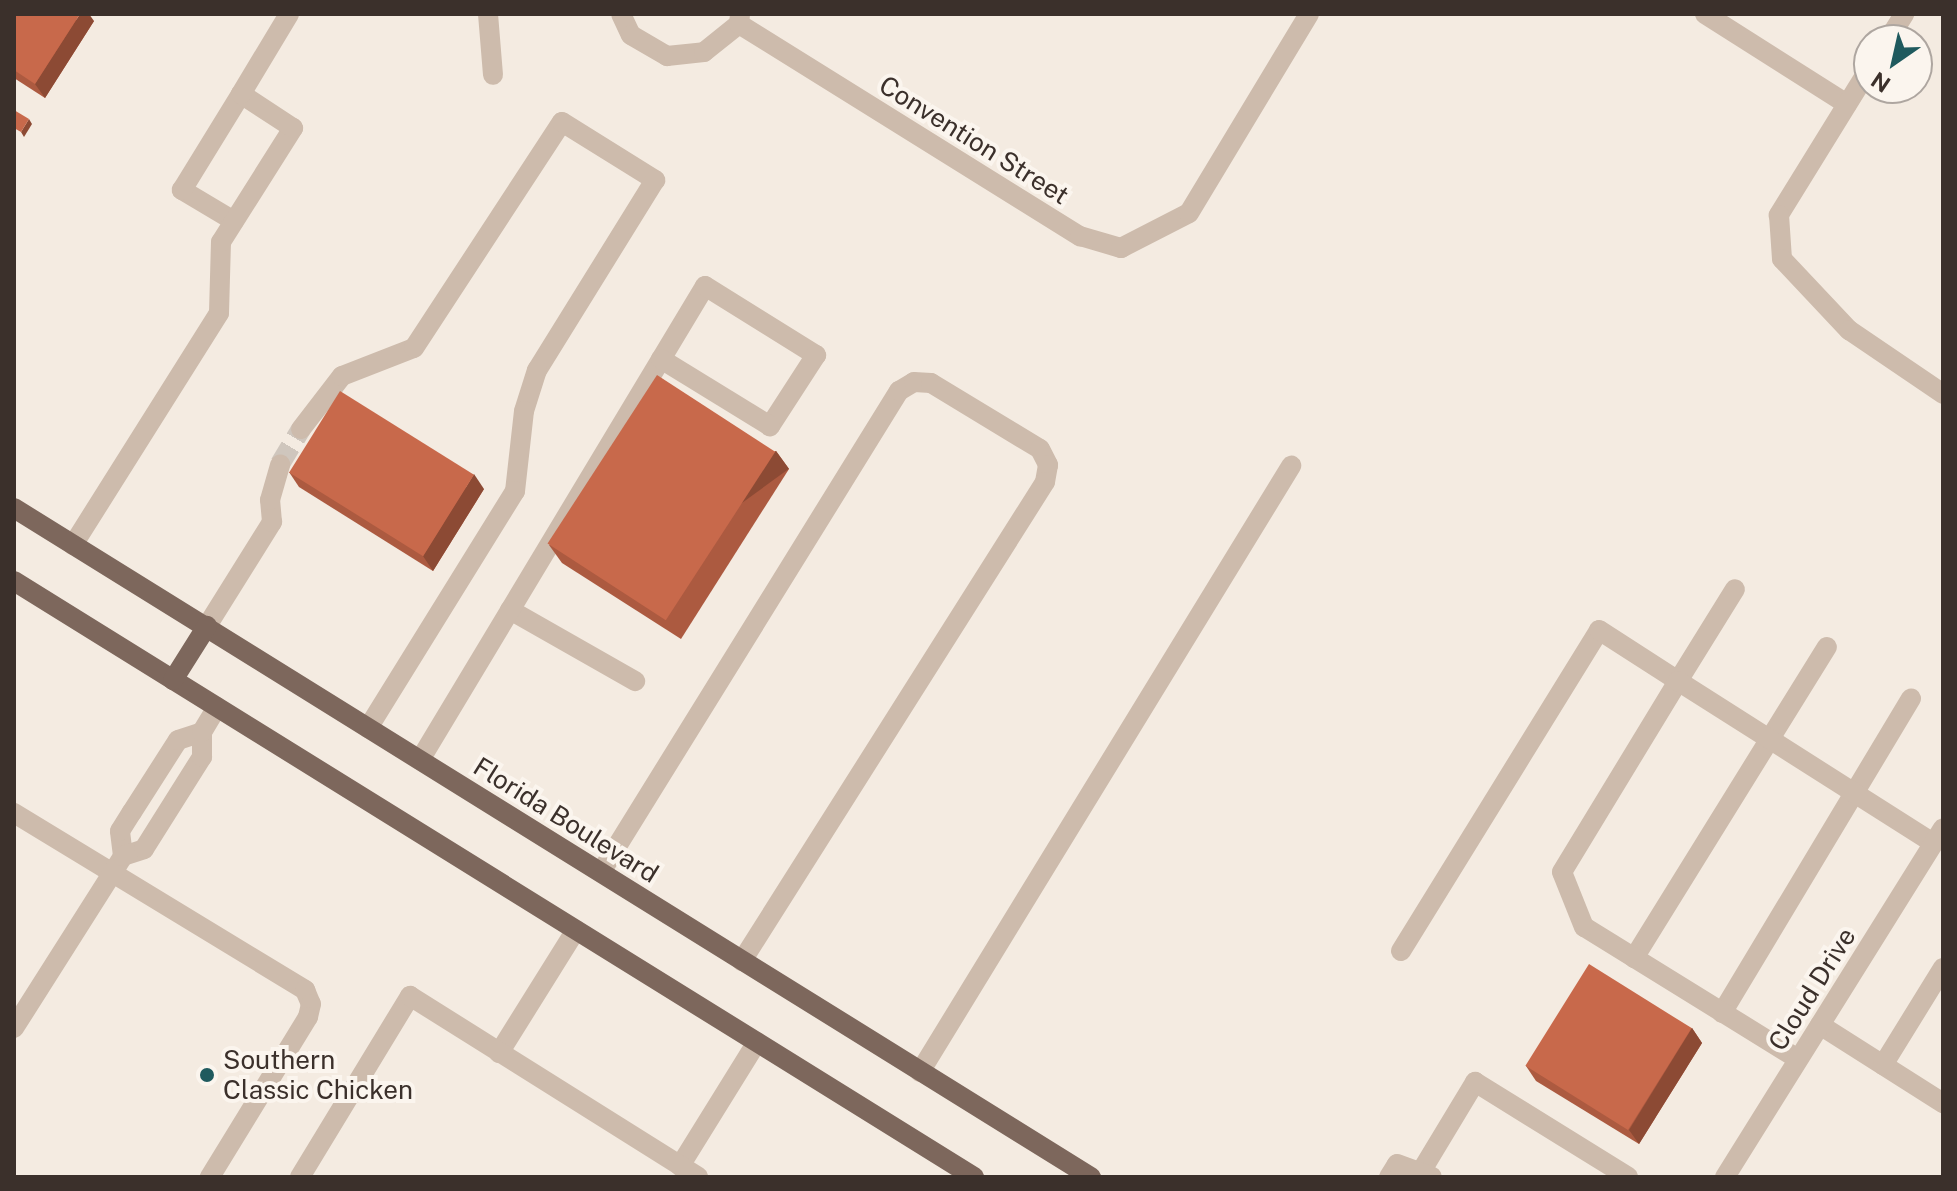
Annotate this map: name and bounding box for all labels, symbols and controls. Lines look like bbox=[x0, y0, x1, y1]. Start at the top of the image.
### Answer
north arrow bbox=[1853, 24, 1933, 104]
text: N bbox=[1866, 67, 1895, 98]
street label: Convention Street bbox=[873, 69, 1075, 211]
street label: Florida Boulevard bbox=[468, 751, 664, 889]
street label: Cloud Drive bbox=[1762, 922, 1862, 1056]
place label: Southern Classic Chicken bbox=[223, 1044, 413, 1106]
marker: Southern Classic Chicken bbox=[198, 1066, 216, 1084]

